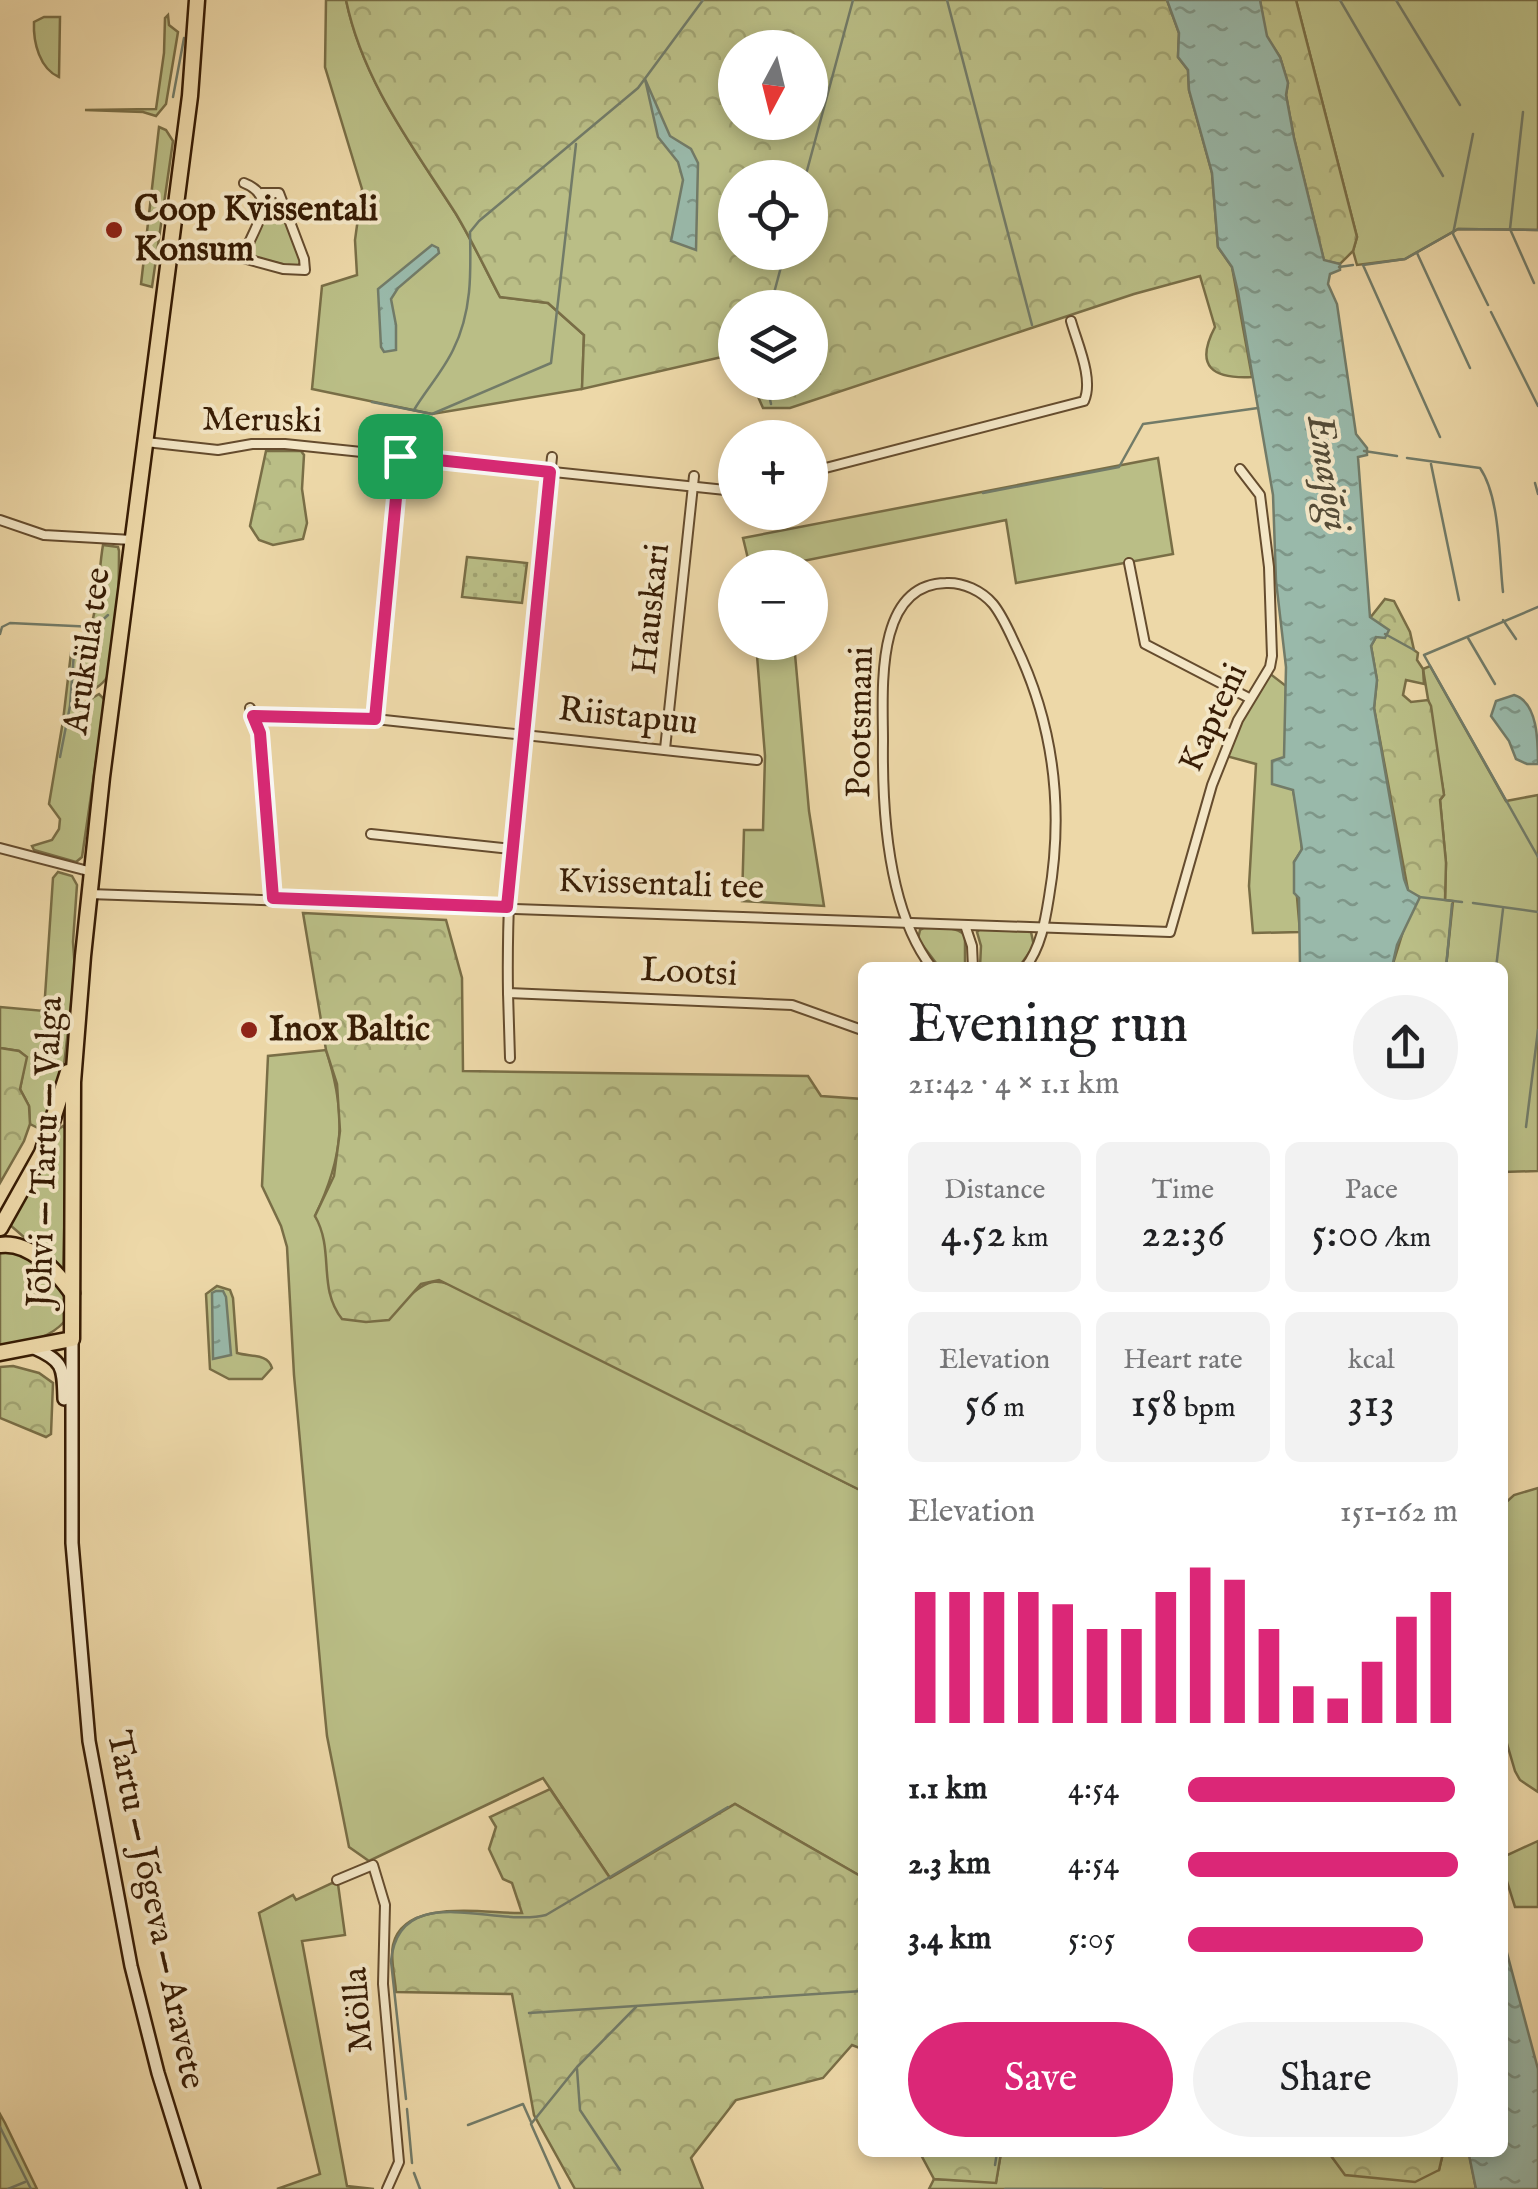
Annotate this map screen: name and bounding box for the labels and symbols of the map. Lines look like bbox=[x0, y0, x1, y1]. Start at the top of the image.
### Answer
north arrow bbox=[718, 30, 828, 140]
place label: Coop Kvissentali Konsum bbox=[134, 188, 378, 273]
marker: Coop Kvissentali Konsum bbox=[103, 219, 125, 241]
street label: Meruski bbox=[202, 397, 322, 445]
water label: Emajõgi bbox=[1294, 410, 1360, 537]
pin bbox=[358, 414, 443, 499]
street label: Hauskari bbox=[623, 541, 681, 677]
street label: Aruküla tee bbox=[54, 565, 122, 738]
street label: Pootsmani bbox=[837, 646, 885, 798]
street label: Kapteni bbox=[1169, 656, 1259, 780]
street label: Riistapuu bbox=[556, 687, 700, 747]
street label: Kvissentali tee bbox=[557, 859, 765, 911]
street label: Lootsi bbox=[640, 948, 738, 998]
street label: Jõhvi — Tartu — Valga bbox=[18, 995, 74, 1312]
place label: Inox Baltic bbox=[269, 1008, 430, 1053]
marker: Inox Baltic bbox=[238, 1019, 260, 1041]
street label: Tartu — Jõgeva — Aravete bbox=[95, 1727, 215, 2093]
street label: Mölla bbox=[334, 1965, 384, 2054]

